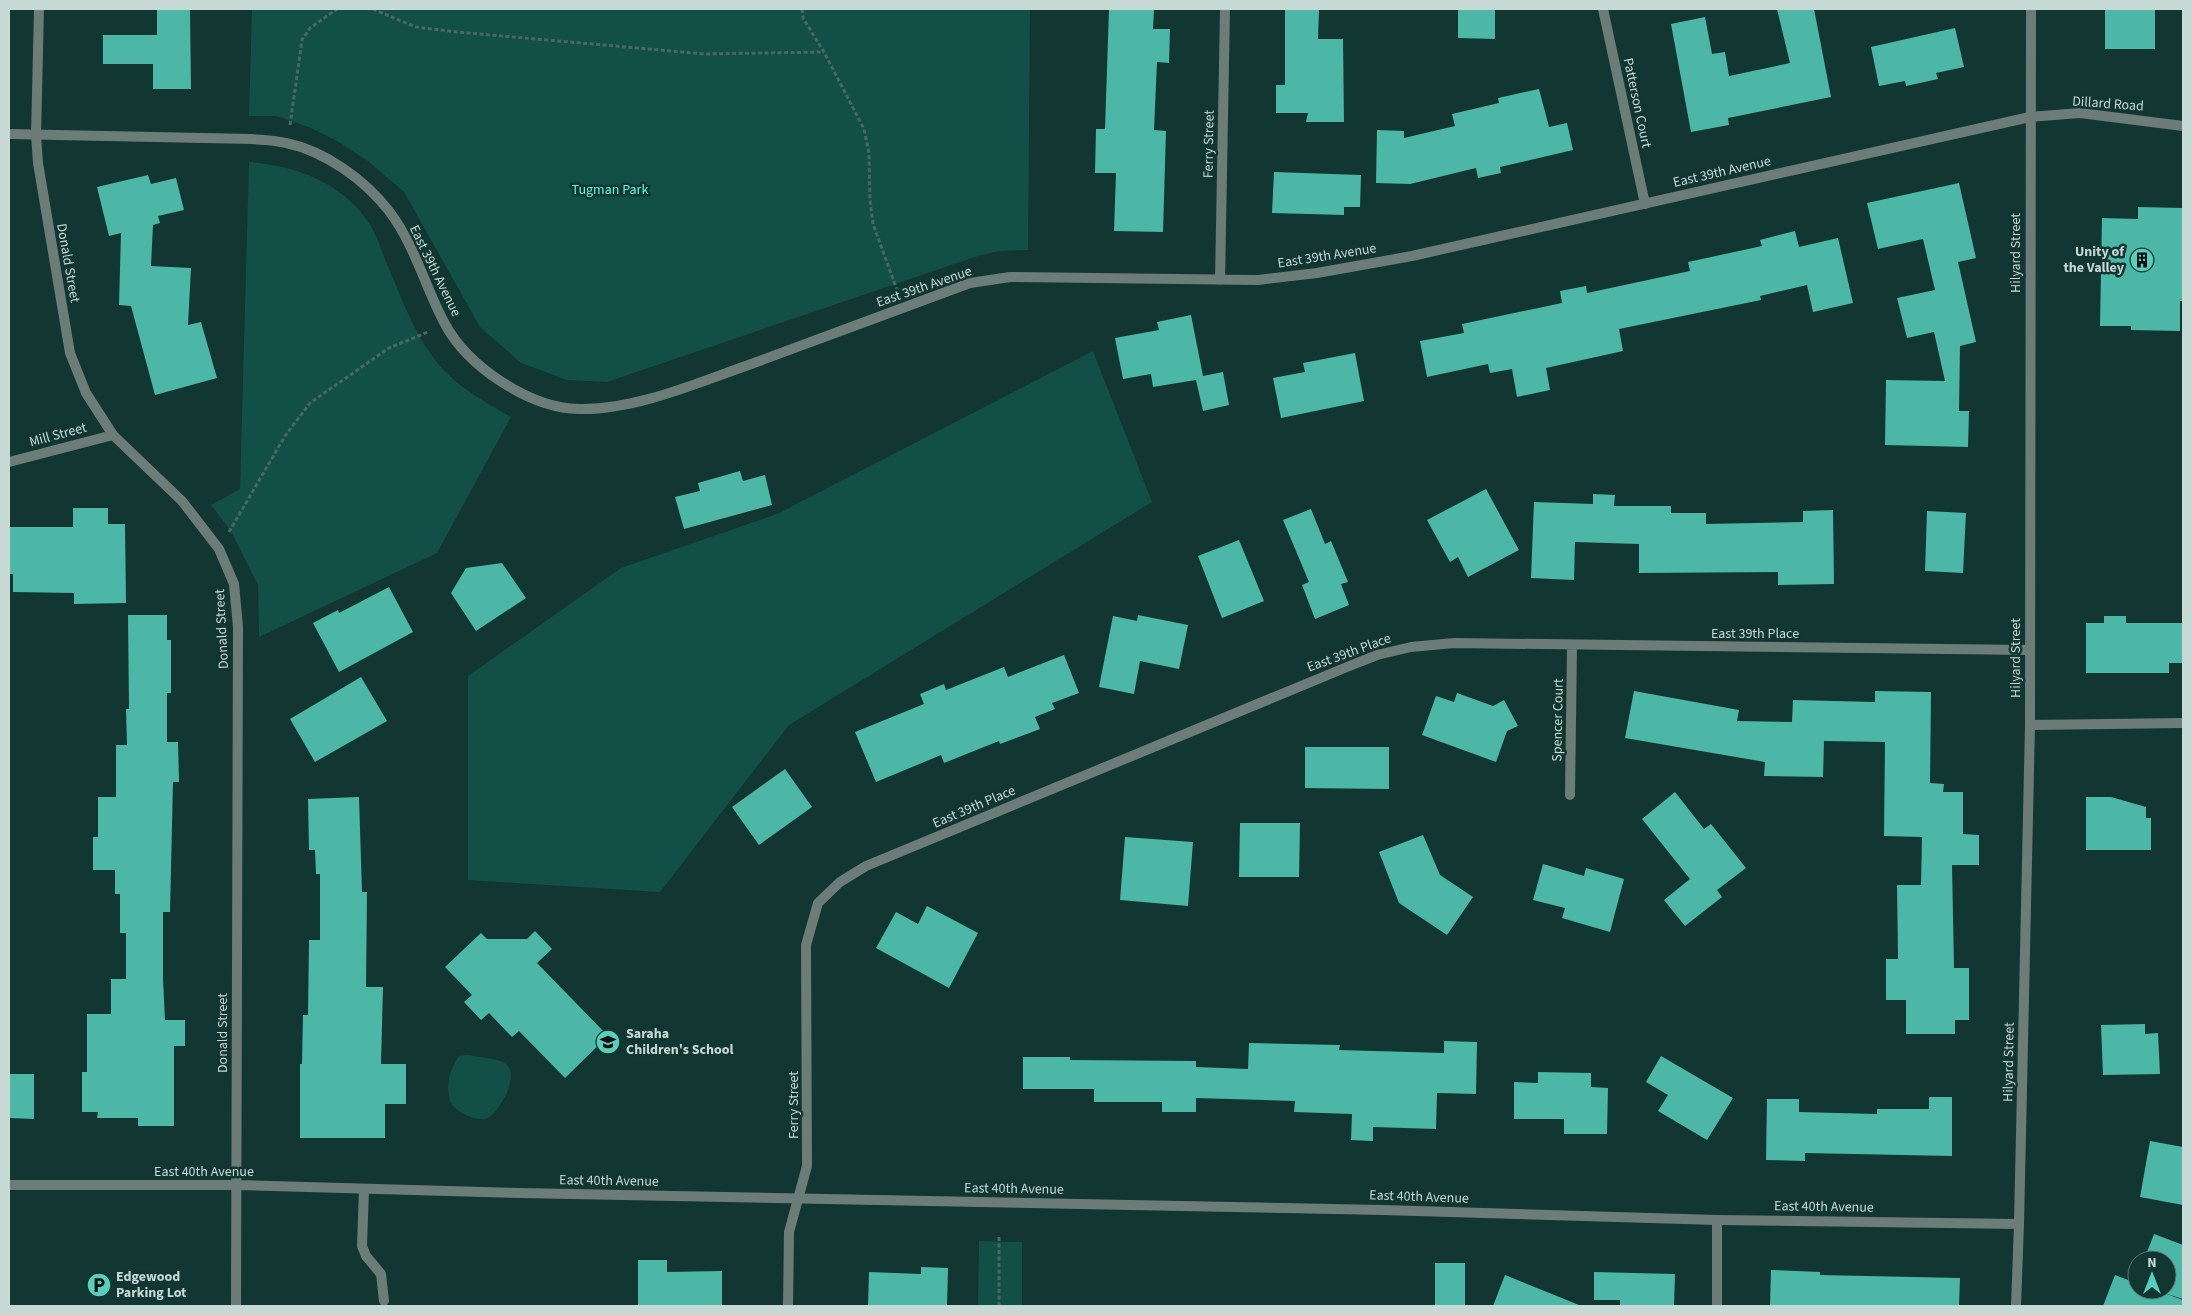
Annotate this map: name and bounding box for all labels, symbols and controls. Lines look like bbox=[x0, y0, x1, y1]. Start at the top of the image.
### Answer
street label: Patterson Court bbox=[1618, 56, 1656, 150]
street label: Dillard Road bbox=[2072, 92, 2144, 116]
street label: Ferry Street bbox=[1198, 109, 1220, 178]
street label: East 39th Avenue bbox=[1671, 151, 1773, 193]
park label: Tugman Park bbox=[572, 180, 648, 200]
street label: Hilyard Street bbox=[2006, 213, 2026, 293]
street label: Donald Street bbox=[51, 222, 85, 304]
street label: East 39th Avenue bbox=[404, 222, 466, 320]
street label: East 39th Avenue bbox=[1276, 238, 1378, 274]
place label: Unity of the Valley bbox=[2063, 242, 2125, 278]
building icon: Unity of the Valley bbox=[2129, 247, 2155, 273]
street label: East 39th Avenue bbox=[874, 261, 974, 313]
street label: Mill Street bbox=[27, 418, 89, 452]
street label: Donald Street bbox=[210, 588, 234, 670]
street label: Hilyard Street bbox=[2006, 618, 2026, 698]
street label: East 39th Place bbox=[1711, 624, 1799, 644]
street label: East 39th Place bbox=[1304, 629, 1394, 677]
street label: Spencer Court bbox=[1547, 678, 1569, 762]
street label: East 39th Place bbox=[929, 781, 1019, 833]
street label: Donald Street bbox=[213, 993, 233, 1073]
street label: Hilyard Street bbox=[1998, 1022, 2020, 1102]
place label: Saraha Children's School bbox=[626, 1024, 734, 1060]
school or university icon: Saraha Children's School bbox=[595, 1029, 621, 1055]
street label: Ferry Street bbox=[784, 1071, 804, 1139]
street label: East 40th Avenue bbox=[154, 1162, 254, 1182]
street label: East 40th Avenue bbox=[559, 1170, 659, 1192]
street label: East 40th Avenue bbox=[964, 1178, 1064, 1200]
street label: East 40th Avenue bbox=[1369, 1185, 1469, 1209]
street label: East 40th Avenue bbox=[1774, 1196, 1874, 1218]
north arrow bbox=[2127, 1250, 2177, 1300]
text: N bbox=[2147, 1253, 2157, 1273]
place label: Edgewood Parking Lot bbox=[116, 1267, 187, 1303]
parking icon: Edgewood Parking Lot bbox=[86, 1272, 112, 1298]

